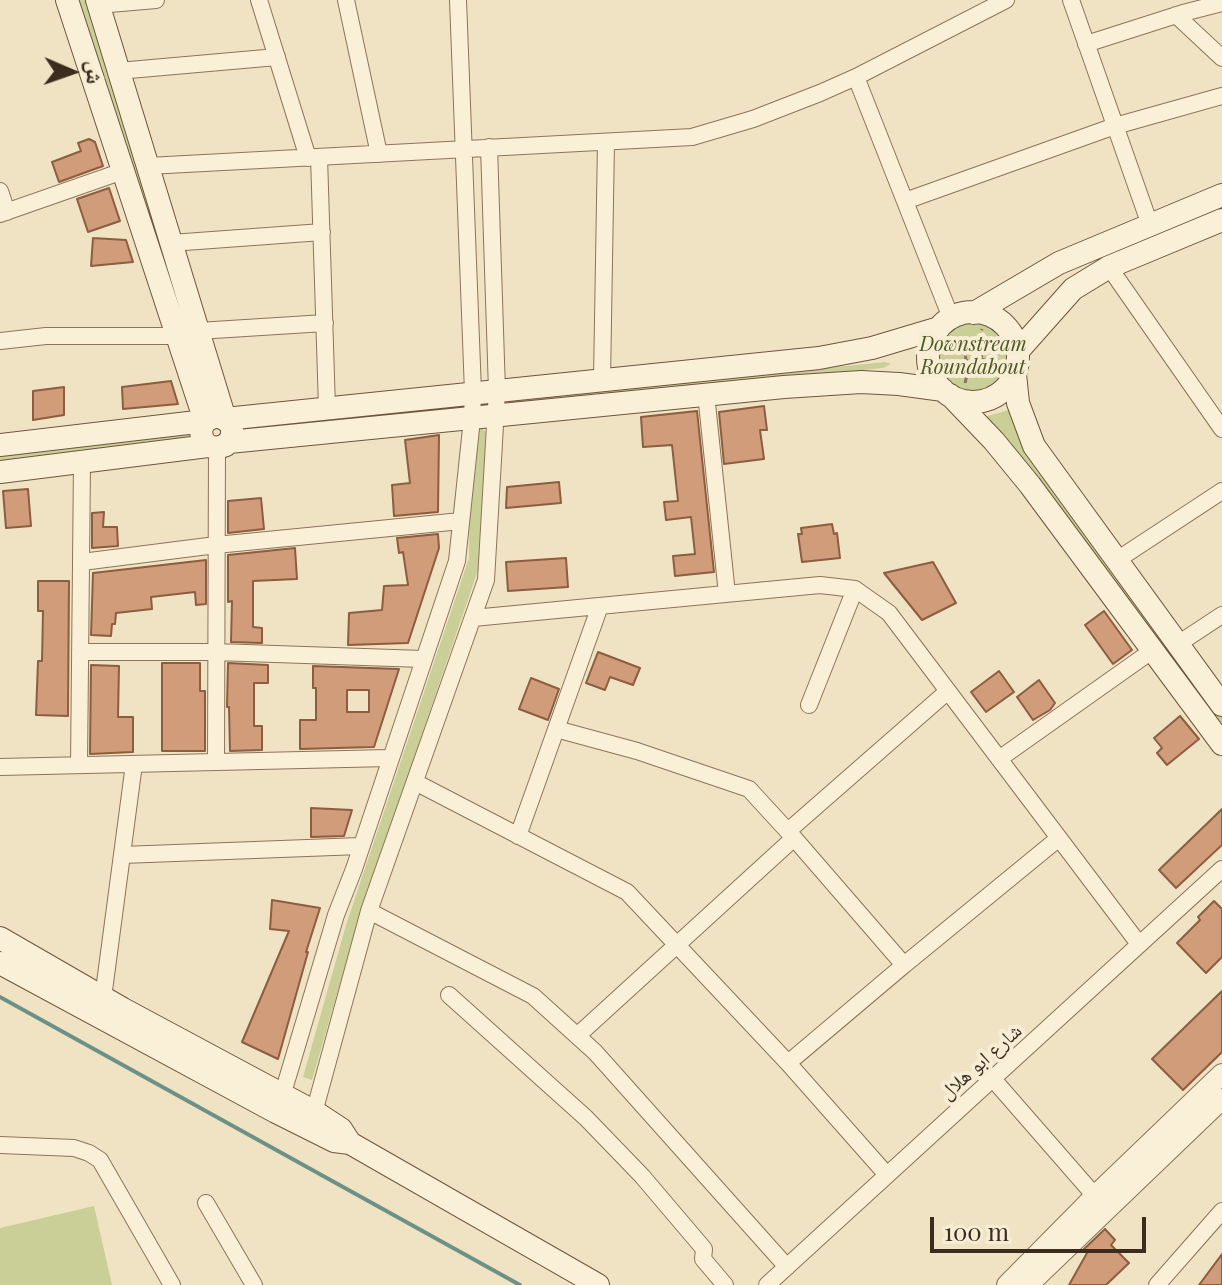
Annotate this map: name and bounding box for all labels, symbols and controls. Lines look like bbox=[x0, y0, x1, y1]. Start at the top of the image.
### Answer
north arrow bbox=[32, 32, 112, 112]
text: ش bbox=[81, 61, 111, 85]
park label: Downstream Roundabout bbox=[919, 333, 1027, 380]
street label: شارع ابو هلال bbox=[935, 1019, 1027, 1105]
scale bar bbox=[934, 1201, 1150, 1251]
text: 100 m bbox=[944, 1215, 1009, 1247]

